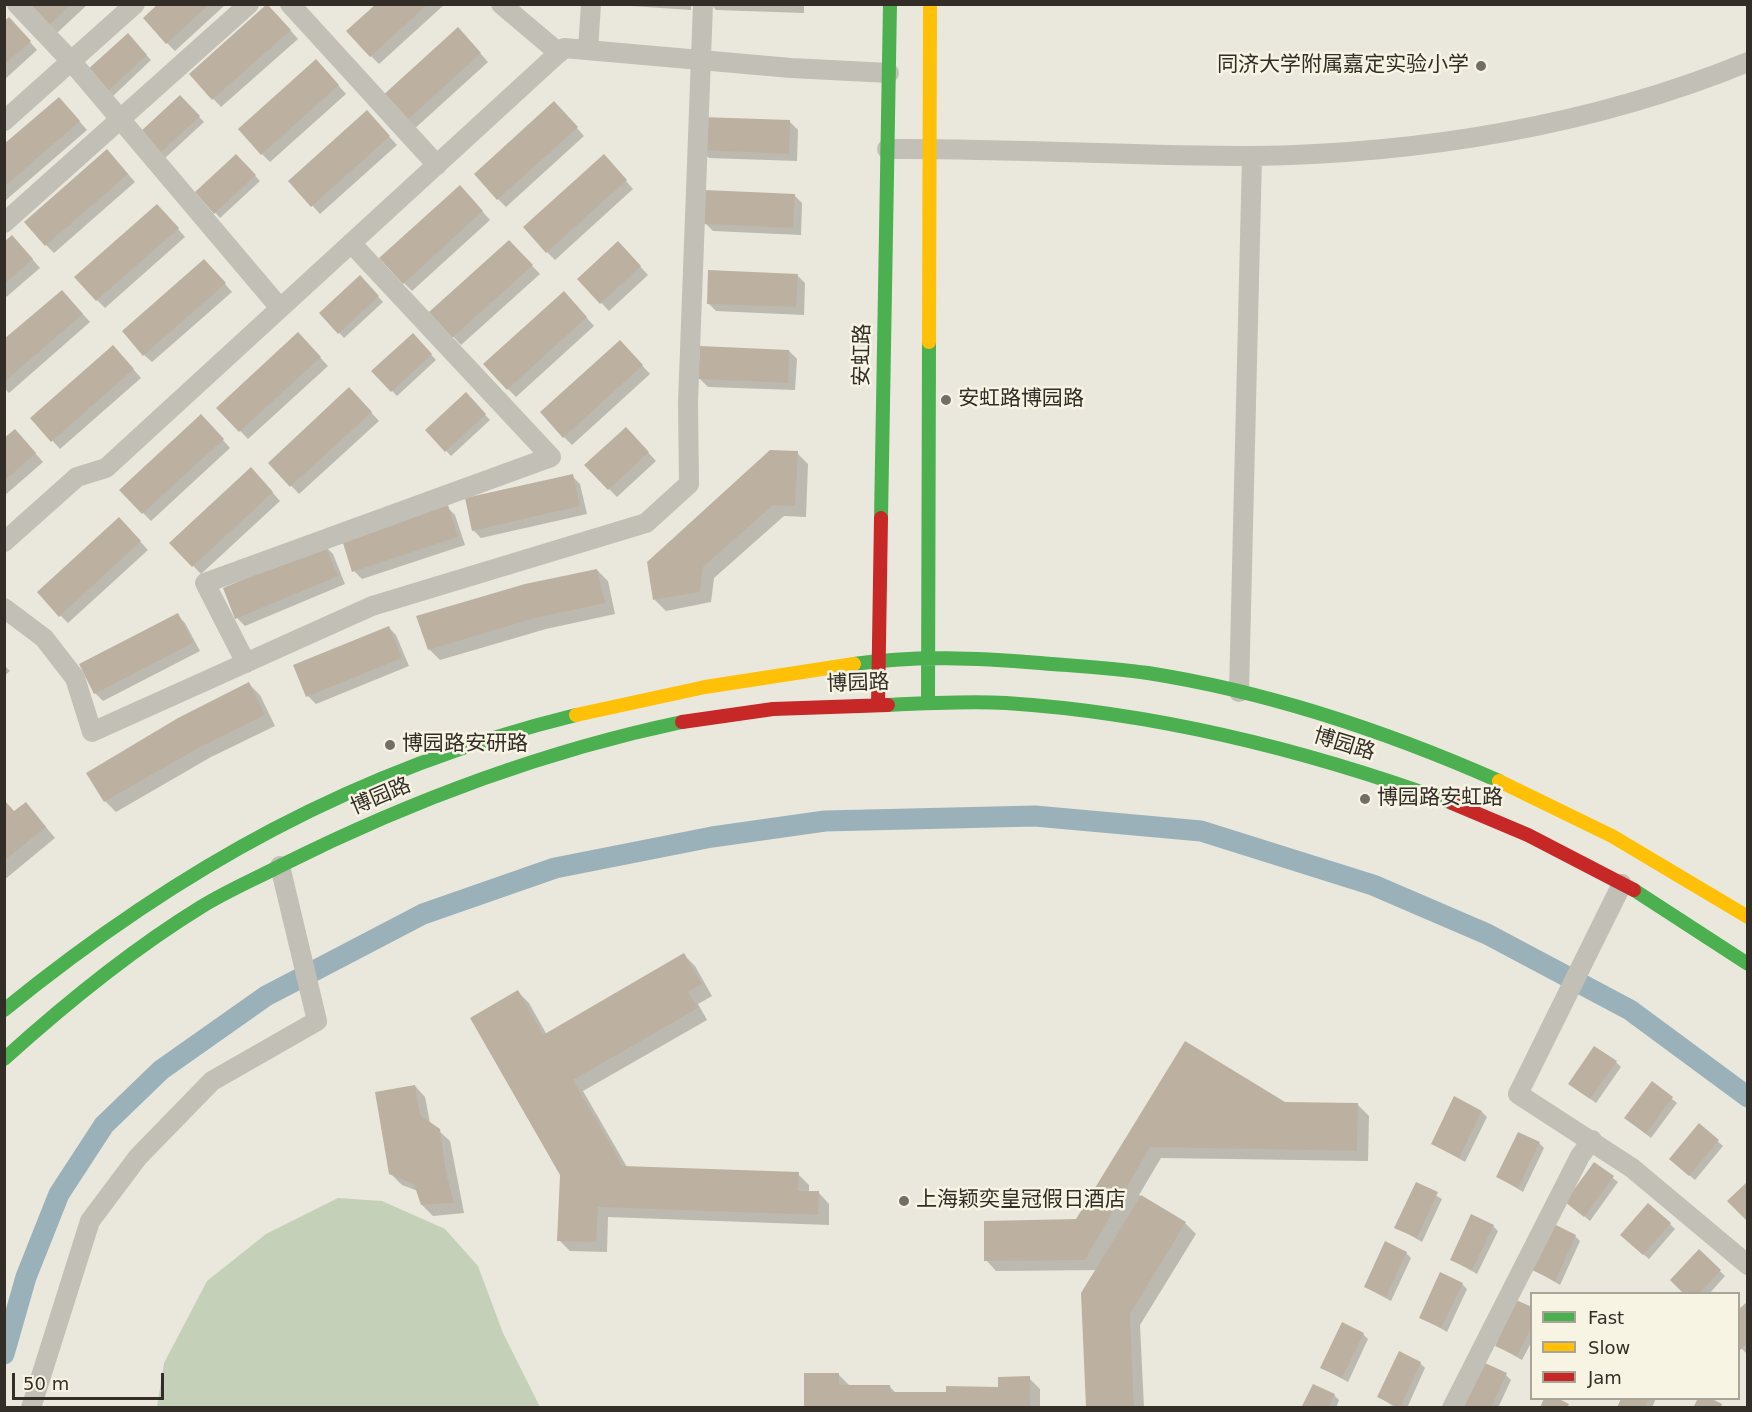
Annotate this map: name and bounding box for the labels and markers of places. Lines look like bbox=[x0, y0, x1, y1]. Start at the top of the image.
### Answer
place label: 同济大学附属嘉定实验小学 bbox=[1217, 53, 1469, 79]
marker: 同济大学附属嘉定实验小学 bbox=[1474, 59, 1488, 73]
place label: 安虹路博园路 bbox=[958, 387, 1084, 413]
marker: 安虹路博园路 bbox=[939, 393, 953, 407]
place label: 博园路安研路 bbox=[402, 732, 528, 758]
marker: 博园路安研路 bbox=[383, 738, 397, 752]
place label: 博园路安虹路 bbox=[1377, 786, 1503, 812]
marker: 博园路安虹路 bbox=[1358, 792, 1372, 806]
place label: 上海颖奕皇冠假日酒店 bbox=[916, 1188, 1126, 1214]
marker: 上海颖奕皇冠假日酒店 bbox=[897, 1194, 911, 1208]

